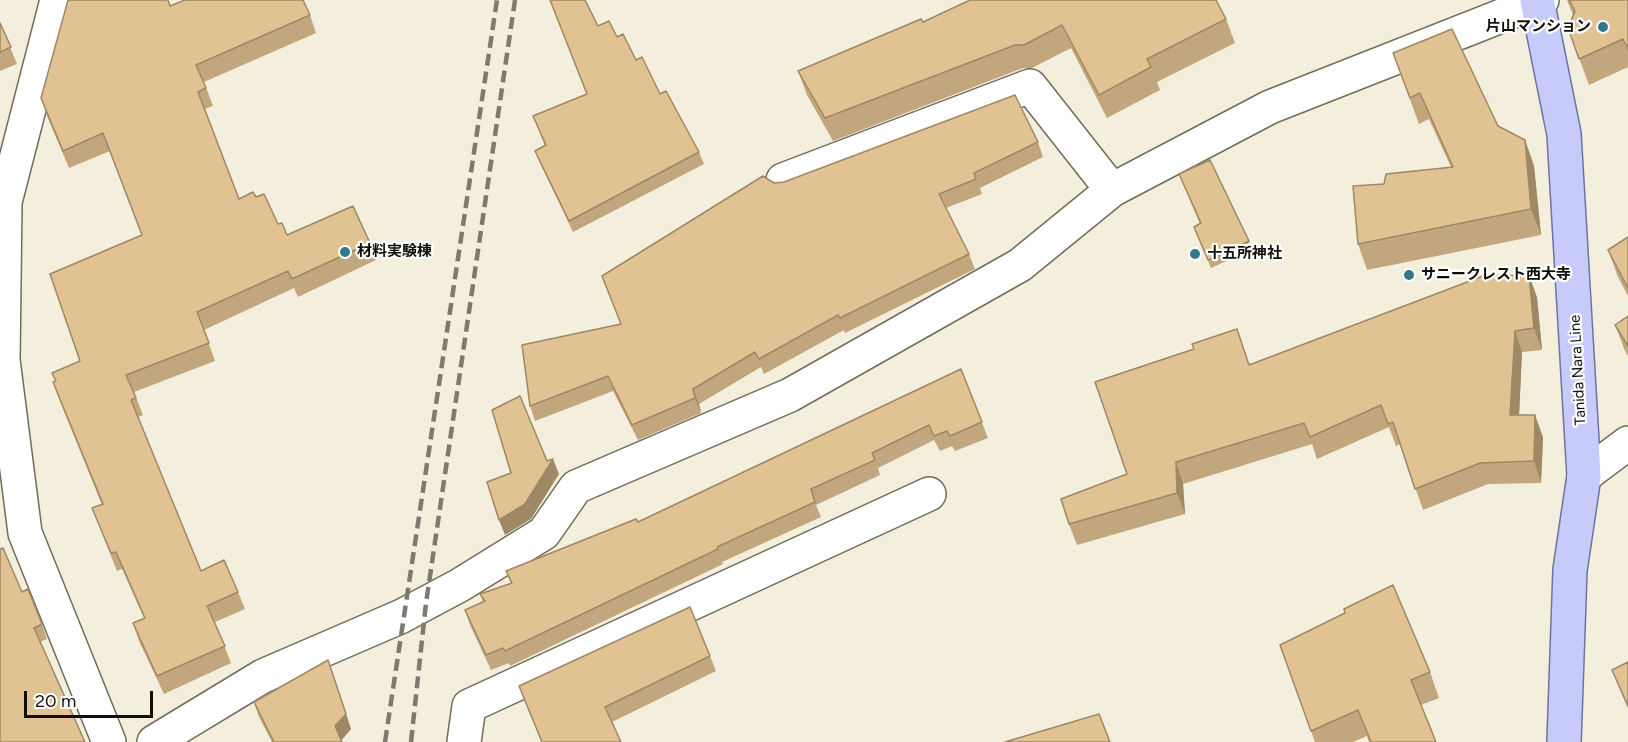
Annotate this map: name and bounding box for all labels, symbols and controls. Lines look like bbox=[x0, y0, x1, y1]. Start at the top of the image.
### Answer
place label: 片山マンション bbox=[1486, 18, 1591, 36]
marker: 片山マンション bbox=[1596, 20, 1610, 34]
place label: 材料実験棟 bbox=[357, 243, 432, 261]
marker: 材料実験棟 bbox=[338, 245, 352, 259]
place label: 十五所神社 bbox=[1207, 245, 1282, 263]
marker: 十五所神社 bbox=[1188, 247, 1202, 261]
place label: サニークレスト西大寺 bbox=[1421, 266, 1571, 284]
marker: サニークレスト西大寺 bbox=[1402, 268, 1416, 282]
street label: Tanida Nara Line bbox=[1566, 314, 1590, 426]
scale bar bbox=[27, 679, 156, 717]
text: 20 m bbox=[35, 690, 76, 712]

